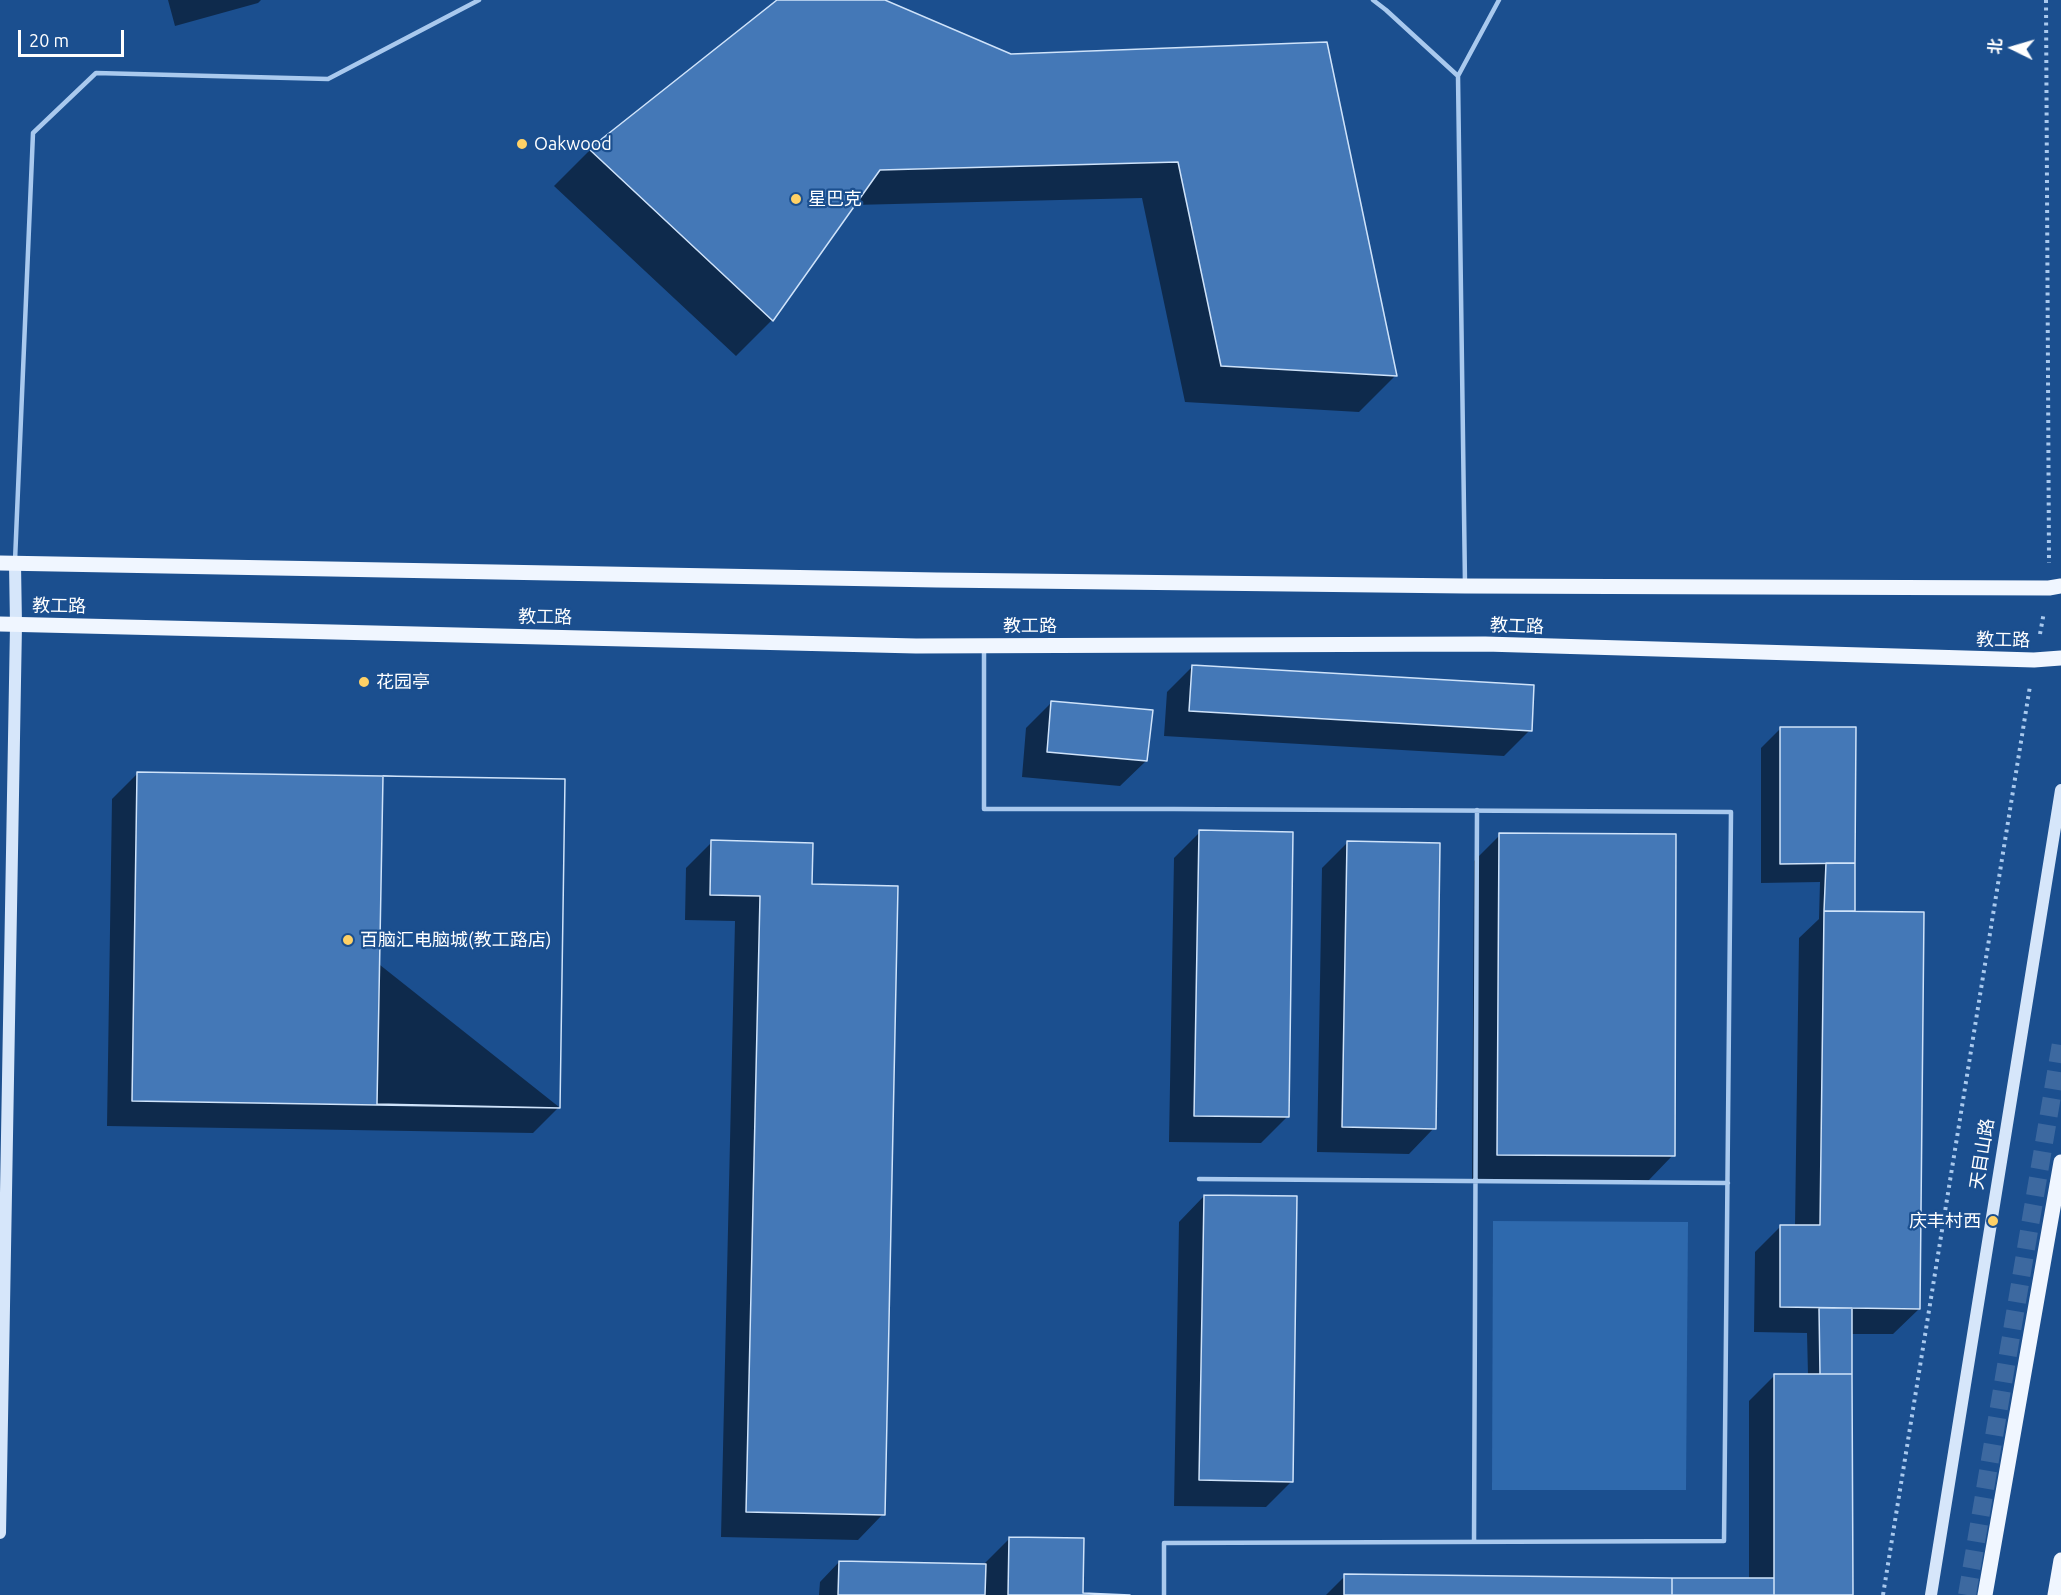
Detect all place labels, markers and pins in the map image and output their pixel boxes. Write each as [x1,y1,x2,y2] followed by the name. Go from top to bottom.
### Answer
[534,133,612,155] place label: Oakwood
[515,137,529,151] marker: Oakwood
[808,188,862,210] place label: 星巴克
[789,192,803,206] marker: 星巴克
[376,671,430,693] place label: 花园亭
[357,675,371,689] marker: 花园亭
[360,929,551,951] place label: 百脑汇电脑城(教工路店)
[341,933,355,947] marker: 百脑汇电脑城(教工路店)
[1909,1210,1981,1232] place label: 庆丰村西
[1986,1214,2000,1228] marker: 庆丰村西

